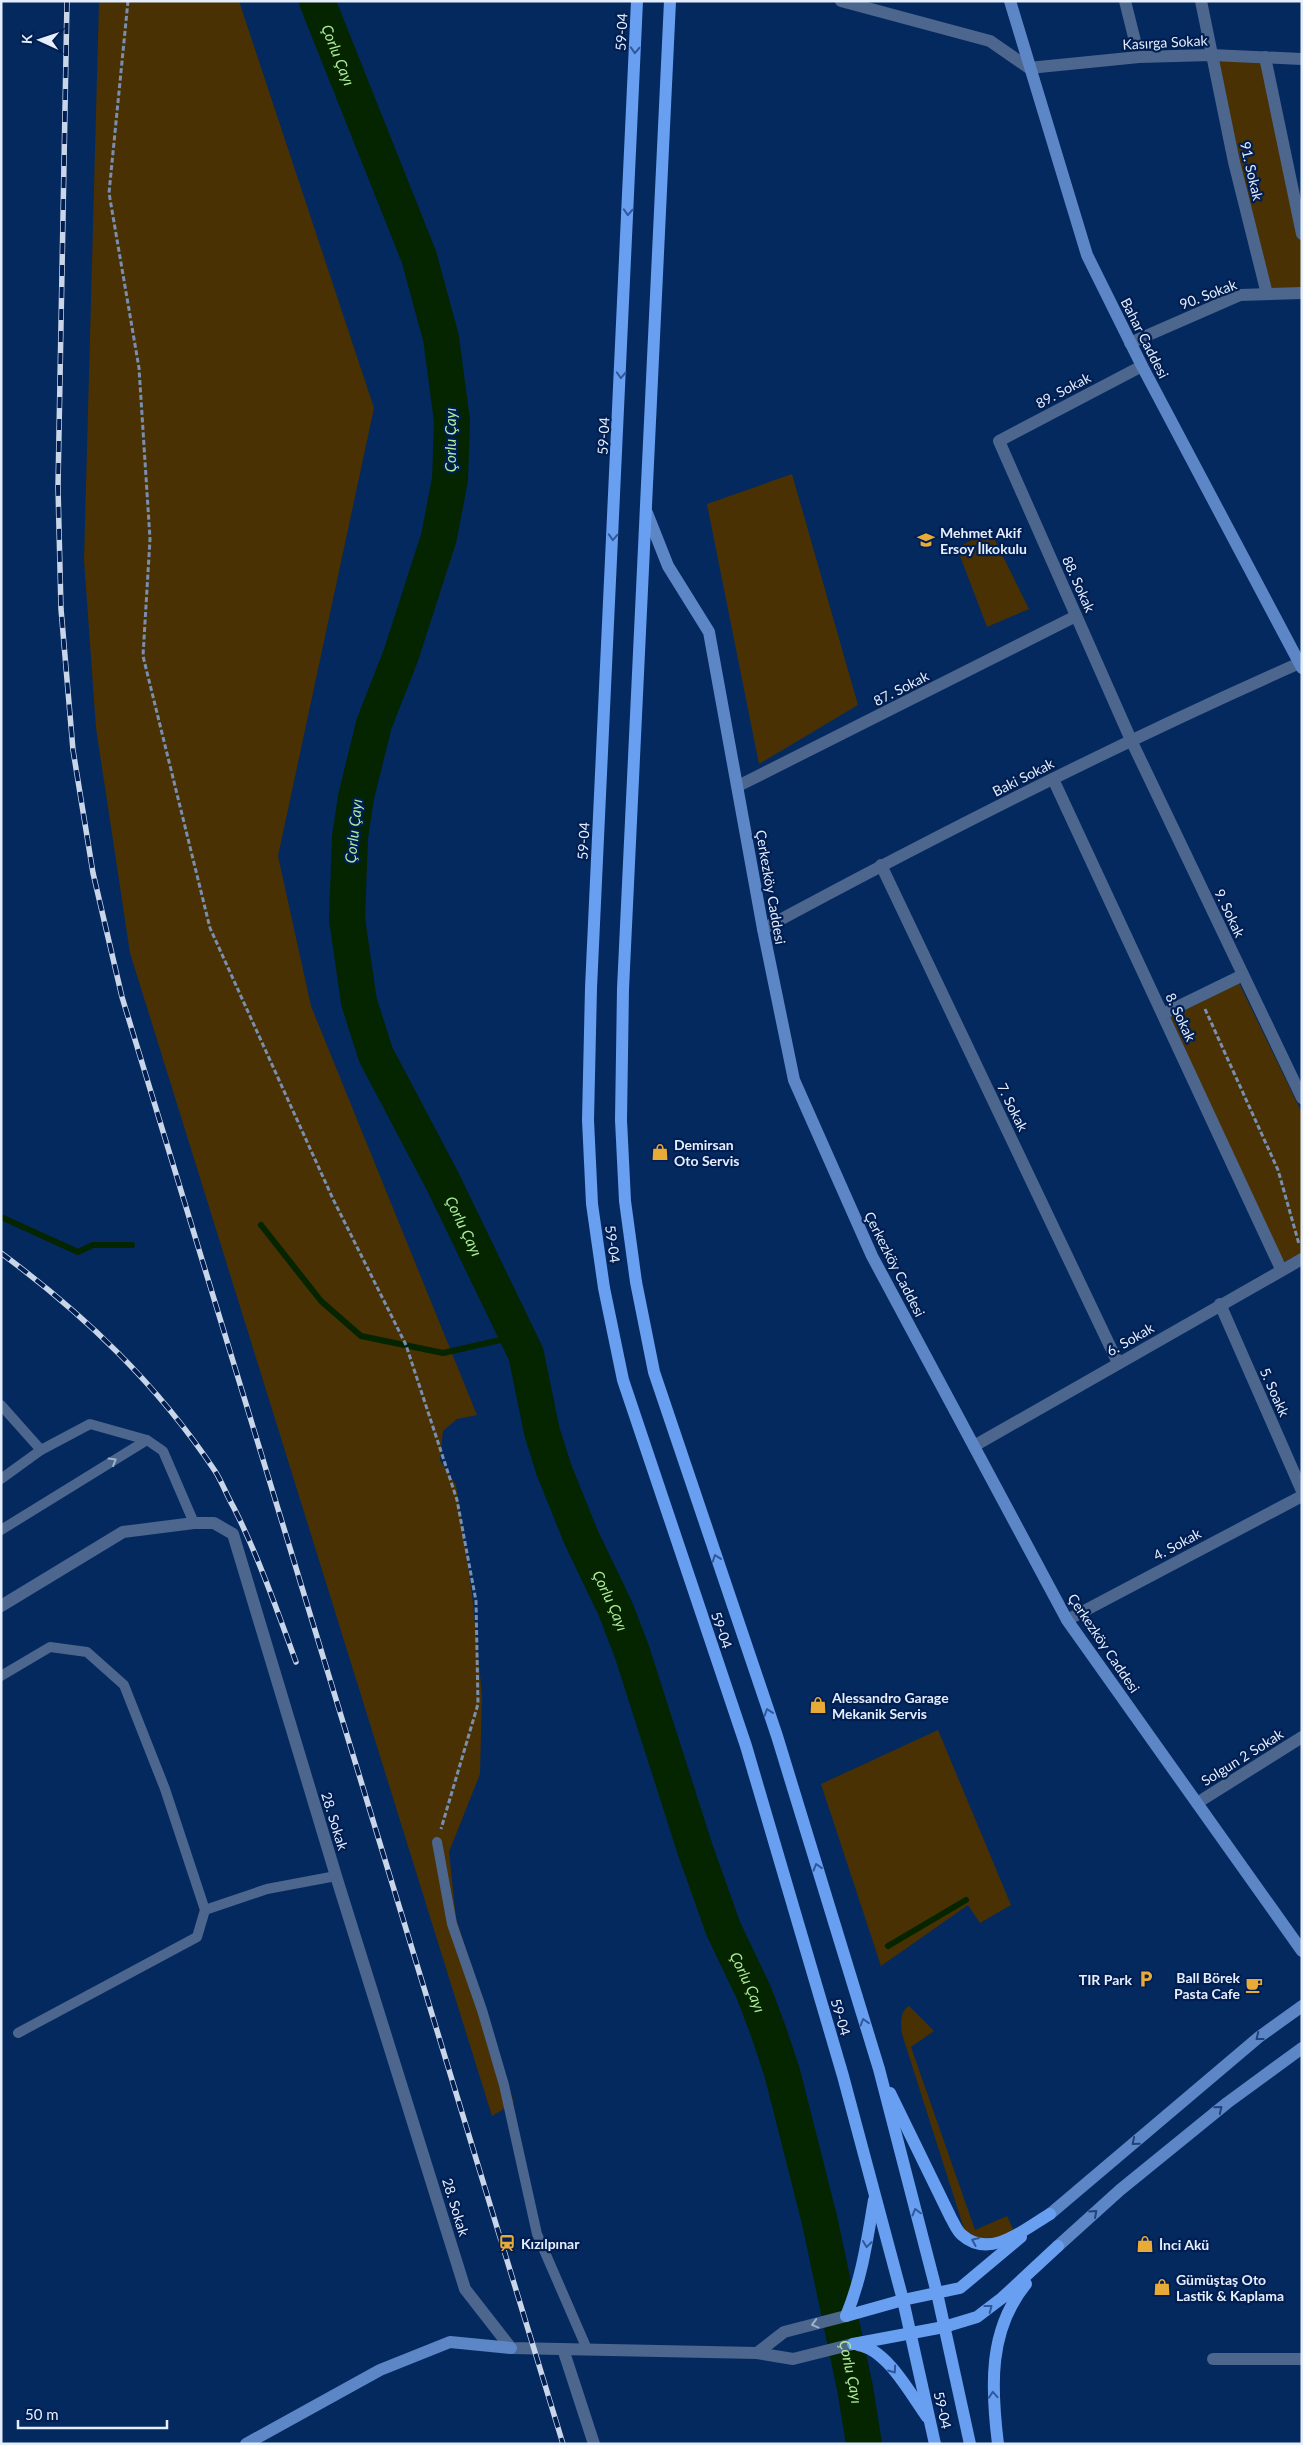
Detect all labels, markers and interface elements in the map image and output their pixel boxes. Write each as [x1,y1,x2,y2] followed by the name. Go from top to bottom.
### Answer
[612,13,630,51] street label: 59-04
[15,15,65,65] north arrow
[318,22,359,88] water label: Çorlu Çayı
[1122,31,1209,53] street label: Kasırga Sokak
[18,34,35,45] text: K
[630,46,640,54] one-way arrow
[1237,140,1267,203] street label: 91. Sokak
[622,209,633,217] one-way arrow
[1177,275,1240,313] street label: 90. Sokak
[1117,295,1173,381] street label: Bahar Caddesi
[1033,368,1094,412] street label: 89. Sokak
[615,371,626,379] one-way arrow
[441,408,459,472] water label: Çorlu Çayı
[594,417,612,455] street label: 59-04
[940,524,1027,557] place label: Mehmet Akif Ersoy İlkokulu
[916,530,936,550] school or university icon: Mehmet Akif Ersoy İlkokulu
[608,533,619,541] one-way arrow
[1059,553,1099,616] street label: 88. Sokak
[870,666,932,709] street label: 87. Sokak
[989,754,1057,800] street label: Baki Sokak
[341,798,365,864] water label: Çorlu Çayı
[574,822,592,860] street label: 59-04
[753,828,789,946] street label: Çerkezköy Caddesi
[1211,886,1249,941] street label: 9. Sokak
[1162,990,1200,1045] street label: 8. Sokak
[994,1080,1032,1135] street label: 7. Sokak
[674,1136,739,1169] place label: Demirsan Oto Servis
[650,1142,670,1162] shop icon: Demirsan Oto Servis
[442,1193,486,1259] water label: Çorlu Çayı
[861,1209,929,1319] street label: Çerkezköy Caddesi
[602,1224,624,1264] street label: 59-04
[1103,1318,1157,1359] street label: 6. Sokak
[1257,1365,1294,1420] street label: 5. Soakk
[107,1457,116,1467] one-way arrow
[1150,1524,1205,1564] street label: 4. Sokak
[712,1554,722,1563] one-way arrow
[589,1567,632,1633] water label: Çorlu Çayı
[1065,1590,1143,1696] street label: Çerkezköy Caddesi
[708,1609,736,1651] street label: 59-04
[831,1689,949,1722] place label: Alessandro Garage Mekanik Servis
[808,1695,828,1715] shop icon: Alessandro Garage Mekanik Servis
[764,1708,774,1716] one-way arrow
[1198,1725,1287,1789] street label: Solgun 2 Sokak
[318,1790,352,1853] street label: 28. Sokak
[812,1863,822,1871] one-way arrow
[727,1949,769,2015] water label: Çorlu Çayı
[1136,1969,1156,1989] parking icon: TIR Park
[1174,1969,1241,2002] place label: Ball Börek Pasta Cafe
[1079,1971,1133,1988] place label: TIR Park
[1244,1975,1264,1995] cafe icon: Ball Börek Pasta Cafe
[828,1997,854,2037] street label: 59-04
[860,2019,870,2027] one-way arrow
[1255,2031,1265,2040] one-way arrow
[1213,2107,1222,2115] one-way arrow
[1132,2136,1141,2144] one-way arrow
[439,2176,473,2239] street label: 28. Sokak
[911,2207,922,2216] one-way arrow
[1089,2210,1098,2219] one-way arrow
[497,2233,517,2253] station icon: Kızılpınar
[1135,2234,1155,2254] shop icon: İnci Akü
[521,2235,580,2252] place label: Kızılpınar
[1159,2236,1209,2253] place label: İnci Akü
[971,2237,980,2247] one-way arrow
[862,2240,873,2248] one-way arrow
[1176,2271,1284,2304] place label: Gümüştaş Oto Lastik & Kaplama
[1152,2277,1172,2297] shop icon: Gümüştaş Oto Lastik & Kaplama
[983,2305,993,2314] one-way arrow
[811,2318,820,2329] one-way arrow
[836,2338,866,2405] water label: Çorlu Çayı
[887,2364,895,2373] one-way arrow
[930,2390,956,2430] street label: 59-04
[988,2391,999,2399] one-way arrow
[18,2398,166,2430] scale bar
[25,2405,59,2423] text: 50 m

